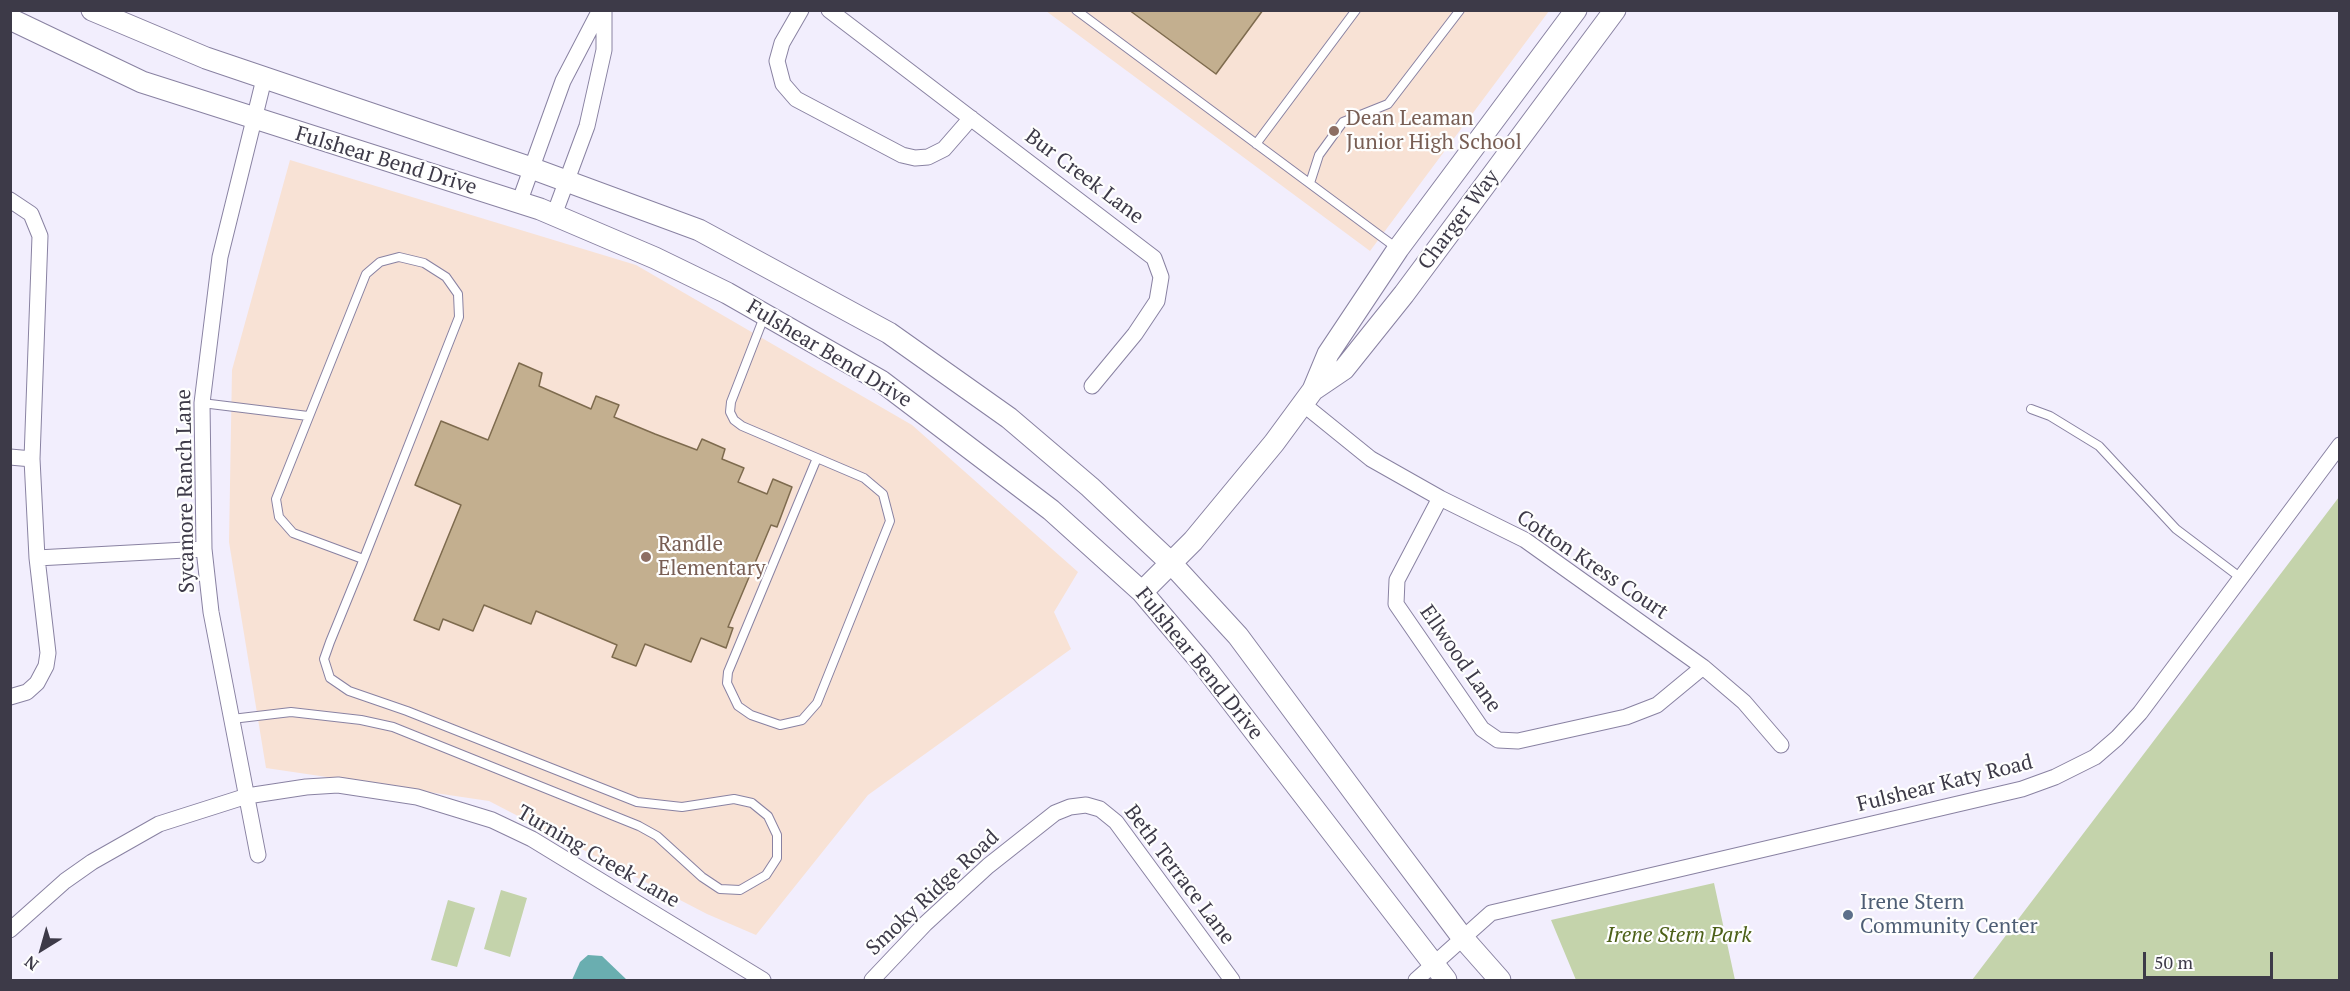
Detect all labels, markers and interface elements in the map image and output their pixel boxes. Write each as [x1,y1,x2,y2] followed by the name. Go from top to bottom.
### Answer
[1346,106,1522,156] place label: Dean Leaman Junior High School
[292,121,480,201] street label: Fulshear Bend Drive
[1020,124,1148,230] street label: Bur Creek Lane
[1327,124,1341,138] marker: Dean Leaman Junior High School
[1413,165,1505,275] street label: Charger Way
[742,295,916,413] street label: Fulshear Bend Drive
[172,389,200,593] street label: Sycamore Ranch Lane
[1512,505,1672,625] street label: Cotton Kress Court
[658,532,766,582] place label: Randle Elementary
[639,550,653,564] marker: Randle Elementary
[1130,583,1268,745] street label: Fulshear Bend Drive
[1414,601,1506,717] street label: Ellwood Lane
[1855,750,2035,818] street label: Fulshear Katy Road
[512,800,684,914] street label: Turning Creek Lane
[1118,800,1240,950] street label: Beth Terrace Lane
[861,825,1005,961] street label: Smoky Ridge Road
[1860,890,2038,940] place label: Irene Stern Community Center
[1841,908,1855,922] marker: Irene Stern Community Center
[12,919,72,979] north arrow
[1607,923,1751,949] park label: Irene Stern Park
[2146,940,2276,978] scale bar
[2154,950,2193,974] text: 50 m
[20,951,43,976] text: N

